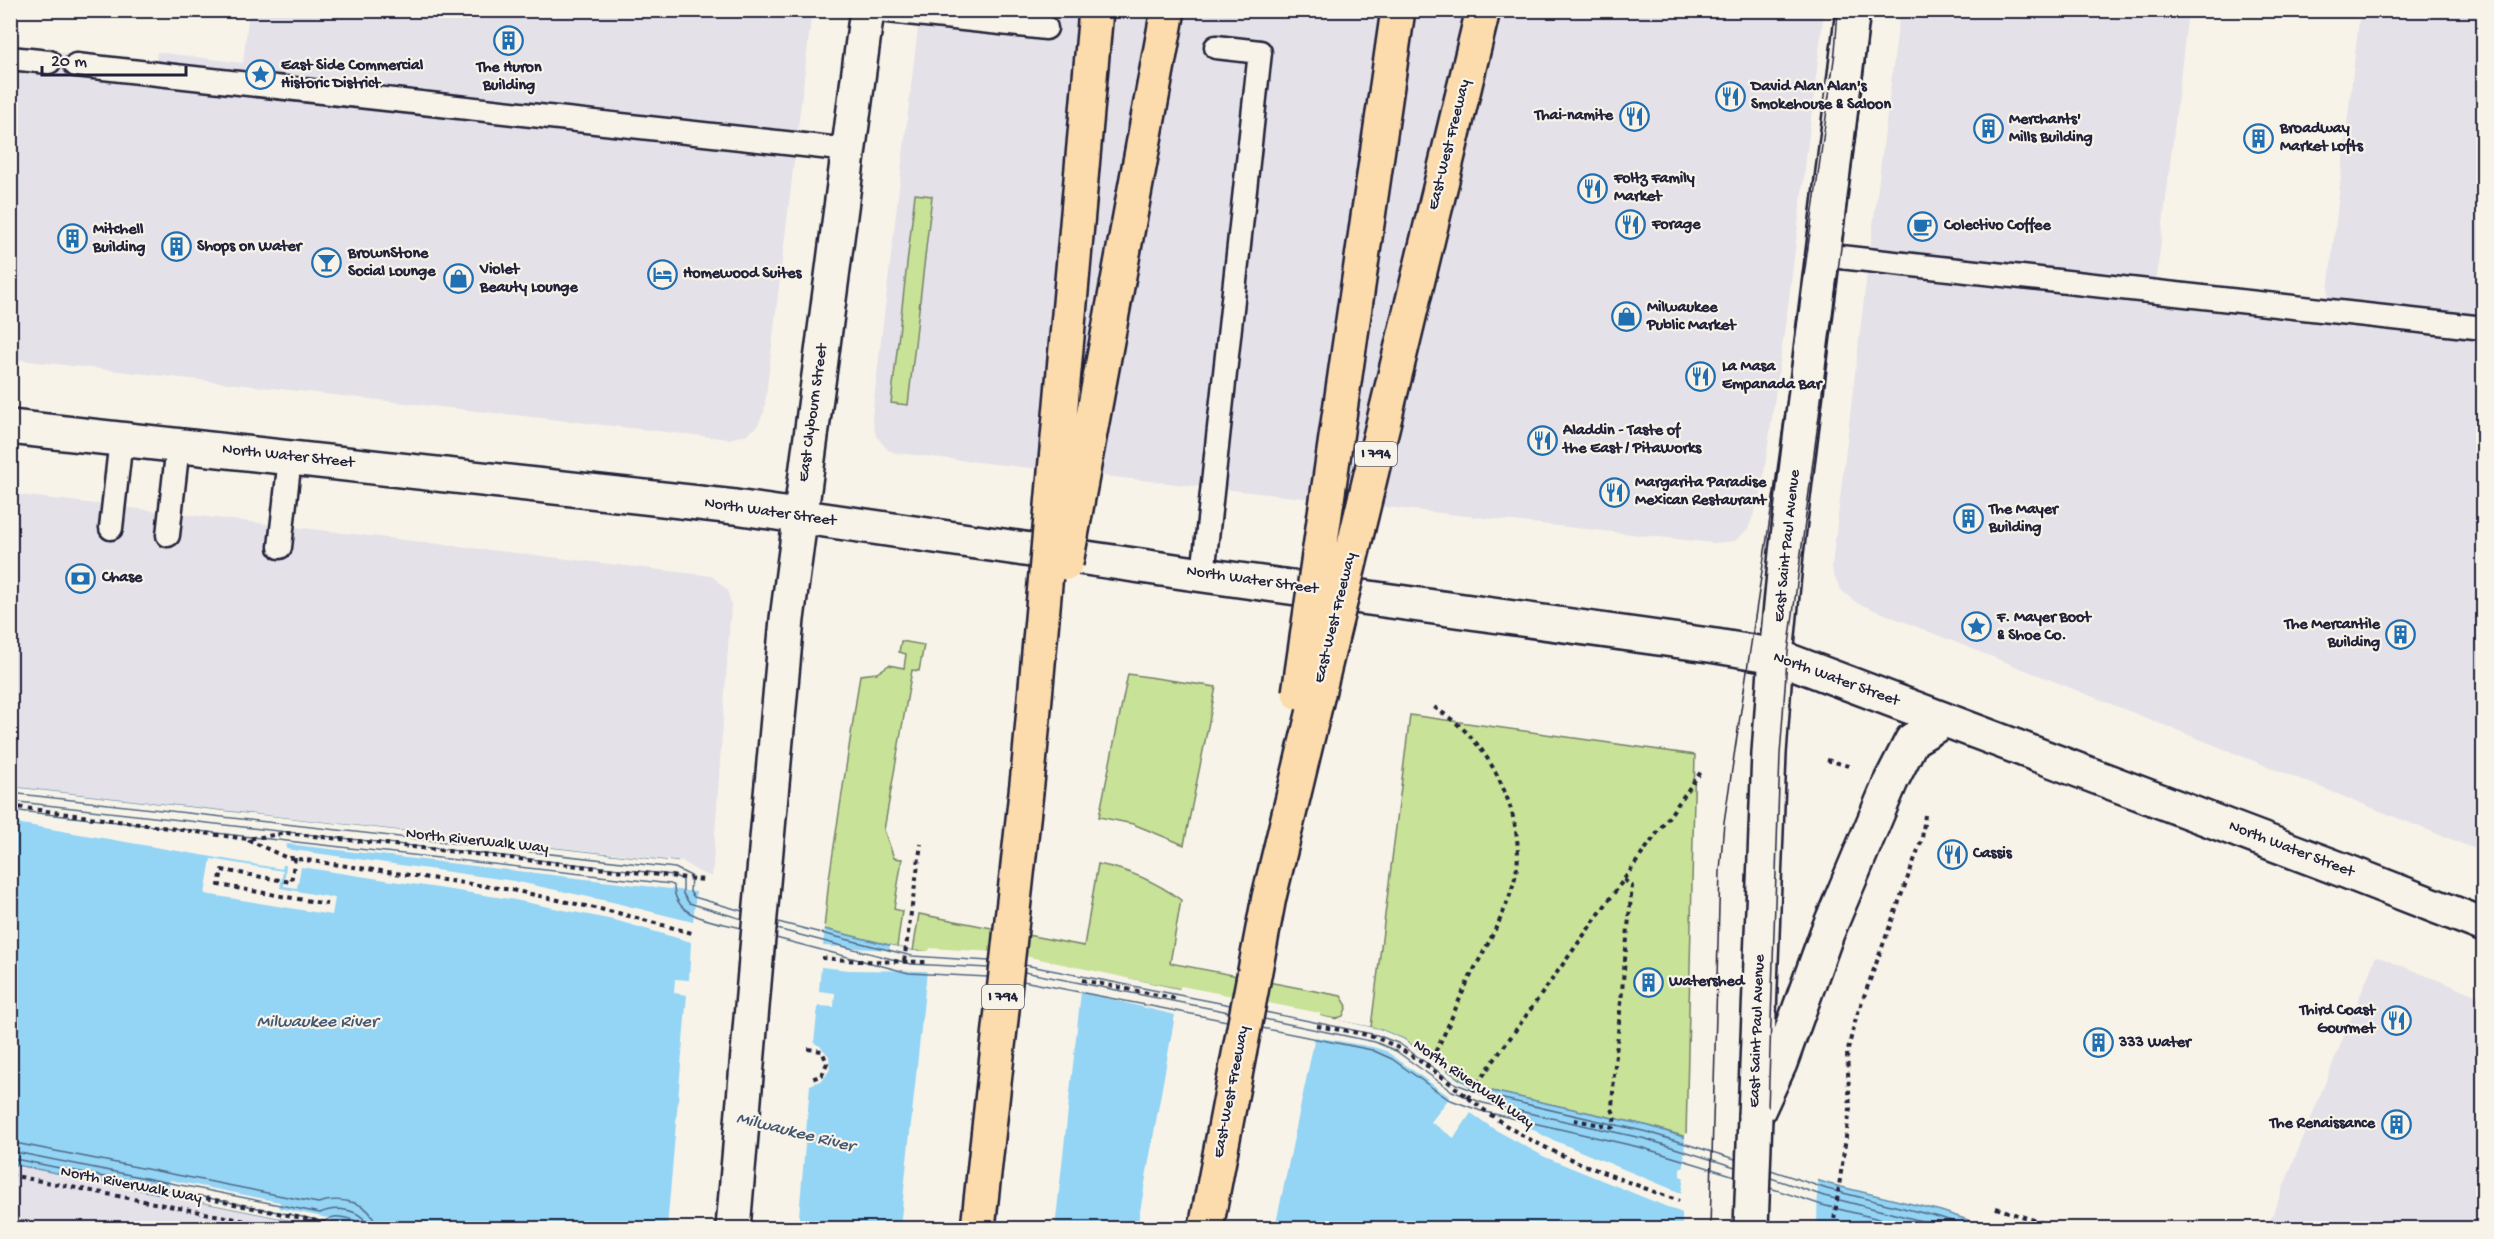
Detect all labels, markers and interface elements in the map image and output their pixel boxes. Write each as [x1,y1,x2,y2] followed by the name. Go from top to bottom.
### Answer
[493,24,525,56] building icon: The Huron Building
[42,39,186,77] scale bar
[51,52,87,73] text: 20 m
[281,57,424,94] place label: East Side Commercial Historic District
[244,59,276,91] place icon: East Side Commercial Historic District
[474,59,542,96] place label: The Huron Building
[1425,78,1475,212] street label: East-West Freeway
[1749,78,1891,115] place label: David Alan Alan's Smokehouse & Saloon
[1714,80,1746,112] restaurant icon: David Alan Alan's Smokehouse & Saloon
[1618,100,1650,132] restaurant icon: Thai-namite
[1533,107,1614,126] place label: Thai-namite
[2009,111,2093,148] place label: Merchants' Mills Building
[1972,113,2004,145] building icon: Merchants' Mills Building
[2279,120,2364,157] place label: Broadway Market Lofts
[2243,122,2275,154] building icon: Broadway Market Lofts
[1613,170,1695,207] place label: Foltz Family Market
[1577,172,1609,204] restaurant icon: Foltz Family Market
[1615,209,1647,241] restaurant icon: Forage
[1907,210,1939,242] cafe icon: Colectivo Coffee
[1651,216,1701,235] place label: Forage
[1943,216,2051,236] place label: Colectivo Coffee
[92,221,145,258] place label: Mitchell Building
[56,223,88,255] building icon: Mitchell Building
[160,231,192,263] building icon: Shops on Water
[197,238,304,257] place label: Shops on Water
[347,245,436,282] place label: BrownStone Social Lounge
[311,247,343,279] bar icon: BrownStone Social Lounge
[646,258,678,290] hotel icon: Homewood Suites
[479,261,578,298] place label: Violet Beauty Lounge
[443,263,475,295] shop icon: Violet Beauty Lounge
[683,265,802,284] place label: Homewood Suites
[1646,299,1737,336] place label: Milwaukee Public Market
[1610,301,1642,333] shop icon: Milwaukee Public Market
[795,341,833,483] street label: East Clybourn Street
[1722,358,1824,395] place label: La Masa Empanada Bar
[1685,360,1717,392] restaurant icon: La Masa Empanada Bar
[1561,421,1702,459] place label: Aladdin - Taste of the East / PitaWorks
[1526,424,1558,456] restaurant icon: Aladdin - Taste of the East / PitaWorks
[221,441,356,474] street label: North Water Street
[1355,442,1397,466] road number: I 794
[1771,468,1806,623] street label: East Saint Paul Avenue
[1635,474,1768,511] place label: Margarita Paradise Mexican Restaurant
[1598,476,1630,508] restaurant icon: Margarita Paradise Mexican Restaurant
[703,494,838,532] street label: North Water Street
[1987,501,2060,538] place label: The Mayer Building
[1952,503,1984,535] building icon: The Mayer Building
[1311,551,1361,685] street label: East-West Freeway
[65,562,97,594] bank icon: Chase
[1185,562,1320,600] street label: North Water Street
[101,569,143,588] place label: Chase
[1996,609,2092,646] place label: F. Mayer Boot & Shoe Co.
[1960,611,1992,643] place icon: F. Mayer Boot & Shoe Co.
[2282,616,2381,653] place label: The Mercantile Building
[2385,618,2417,650] building icon: The Mercantile Building
[1770,648,1903,712] street label: North Water Street
[2226,817,2358,883] street label: North Water Street
[405,825,549,859] street label: North RiverWalk Way
[1936,838,1968,870] restaurant icon: Cassis
[1972,845,2013,864] place label: Cassis
[1746,953,1770,1108] street label: East Saint Paul Avenue
[1632,966,1664,998] building icon: Watershed
[1668,973,1746,992] place label: Watershed
[982,985,1024,1009] road number: I 794
[2298,1002,2376,1039] place label: Third Coast Gourmet
[2380,1004,2412,1036] restaurant icon: Third Coast Gourmet
[257,1012,381,1033] water label: Milwaukee River
[1210,1024,1254,1160] street label: East-West Freeway
[2082,1027,2114,1059] building icon: 333 Water
[2118,1034,2193,1053] place label: 333 Water
[1409,1036,1537,1134] street label: North RiverWalk Way
[734,1108,860,1159] water label: Milwaukee River
[2380,1108,2412,1140] building icon: The Renaissance
[2268,1115,2376,1134] place label: The Renaissance
[59,1163,203,1209] street label: North RiverWalk Way

